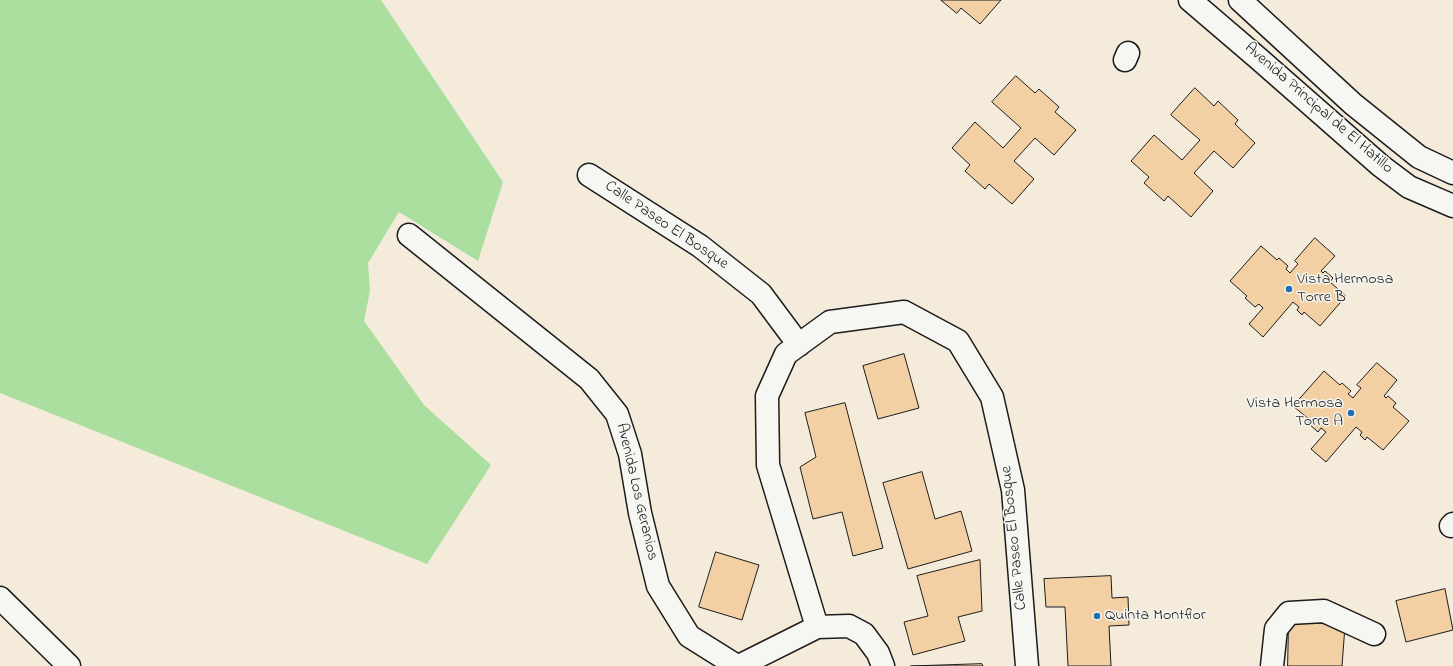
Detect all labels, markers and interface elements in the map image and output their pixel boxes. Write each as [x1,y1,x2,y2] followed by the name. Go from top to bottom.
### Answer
[1240,39,1396,179] street label: Avenida Principal de El Hatillo
[600,177,732,275] street label: Calle Paseo El Bosque
[1297,270,1393,308] place label: Vista Hermosa Torre B
[1284,284,1294,294] marker: Vista Hermosa Torre B
[1247,394,1343,432] place label: Vista Hermosa Torre A
[1346,408,1356,418] marker: Vista Hermosa Torre A
[611,421,661,563] street label: Avenida Los Geranios
[998,465,1032,611] street label: Calle Paseo El Bosque
[1105,606,1206,626] place label: Quinta Montflor
[1092,611,1102,621] marker: Quinta Montflor

